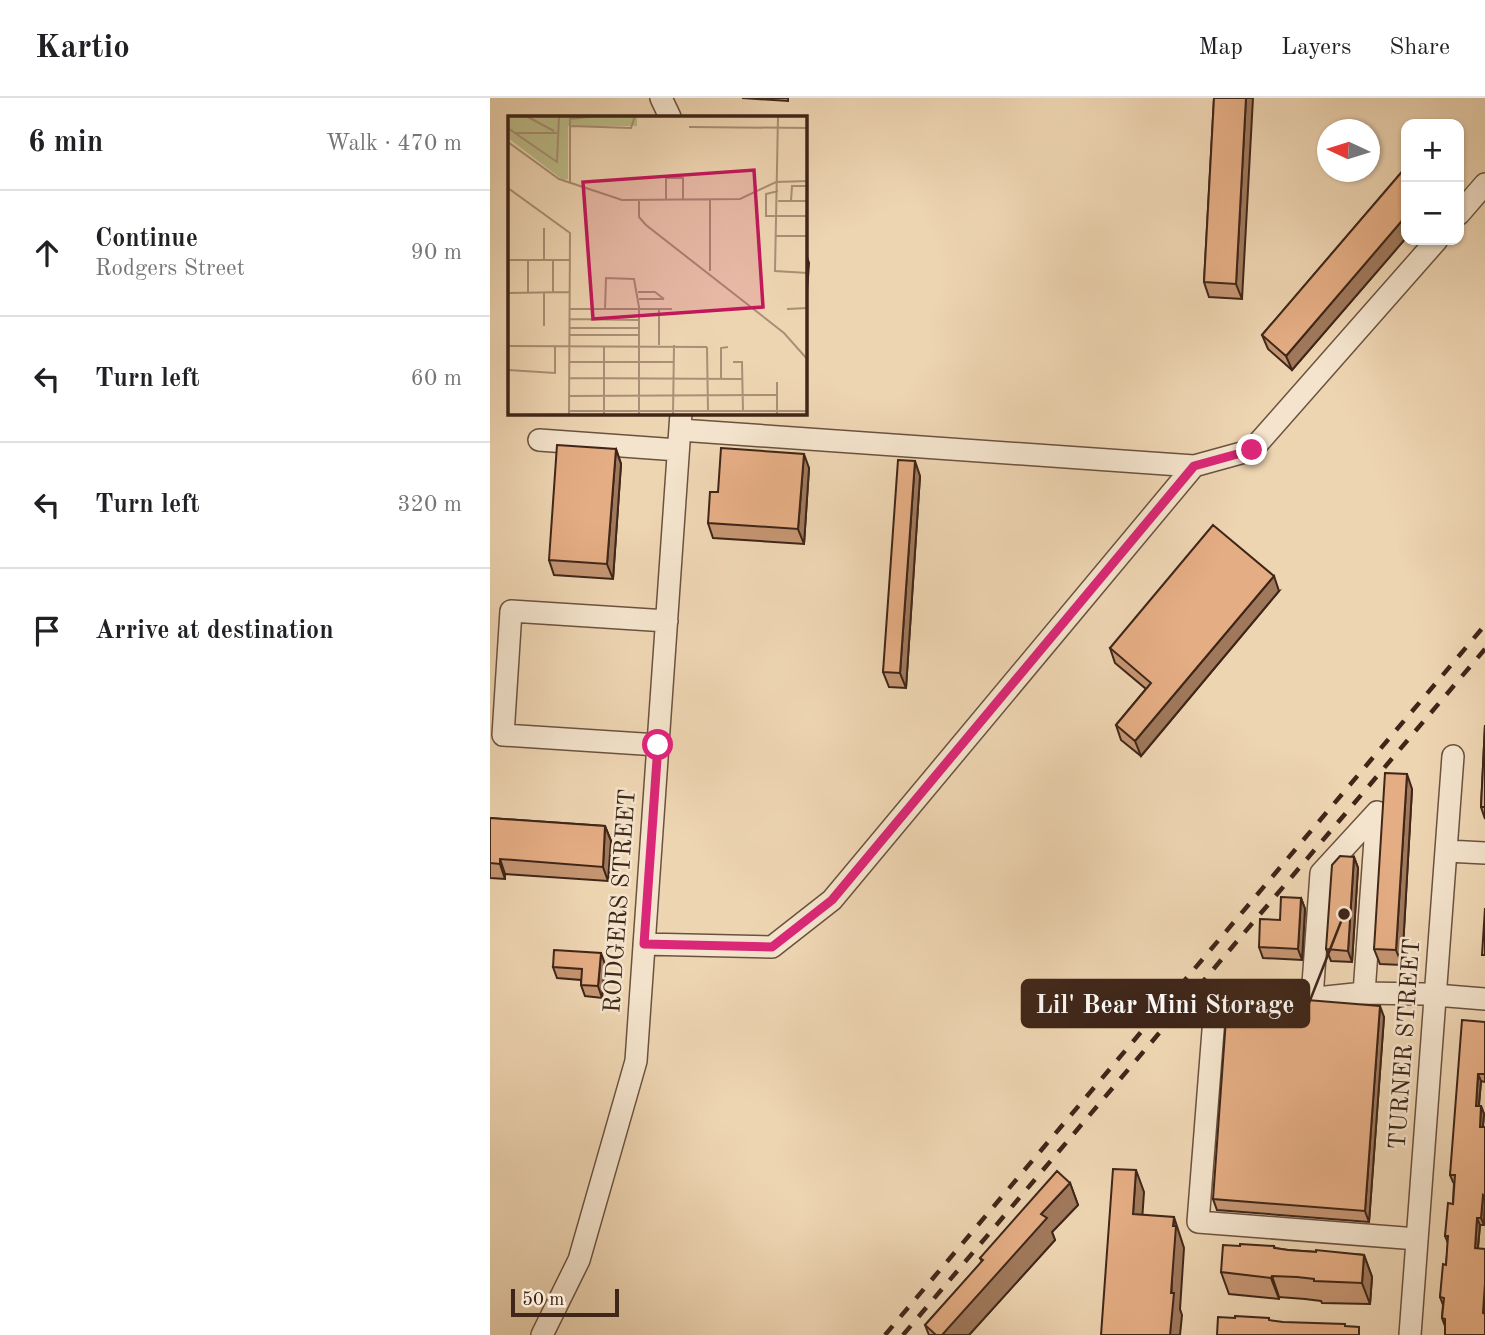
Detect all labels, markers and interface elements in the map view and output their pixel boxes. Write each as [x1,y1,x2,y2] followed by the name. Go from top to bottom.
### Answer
[35,32,130,65] text: Kartio
[1199,36,1243,60] text: Map
[1281,36,1351,60] text: Layers
[1389,36,1450,60] text: Share
[508,116,807,415] inset map
[1317,119,1380,182] north arrow
[1401,119,1464,245] map controls
[1401,119,1464,182] button: +
[28,128,103,158] text: 6 min
[326,132,462,155] text: Walk · 470 m
[1401,182,1464,245] button: −
[95,226,198,252] text: Continue
[28,234,66,272] icon: ahead
[411,241,462,264] text: 90 m
[95,257,245,280] text: Rodgers Street
[28,360,66,398] icon: left
[95,366,200,392] text: Turn left
[411,367,462,390] text: 60 m
[1236,434,1267,465] route end
[28,486,66,524] icon: left
[95,492,200,518] text: Turn left
[397,493,462,516] text: 320 m
[28,612,66,650] icon: arrive
[95,618,334,644] text: Arrive at destination
[642,729,673,760] route start
[601,788,641,1014] street label: RODGERS STREET
[1387,938,1425,1150] street label: TURNER STREET
[1022,980,1309,1027] callout: Lil' Bear Mini Storage
[1035,993,1295,1019] text: Lil' Bear Mini Storage
[511,1286,620,1318] scale bar
[522,1291,564,1310] text: 50 m

